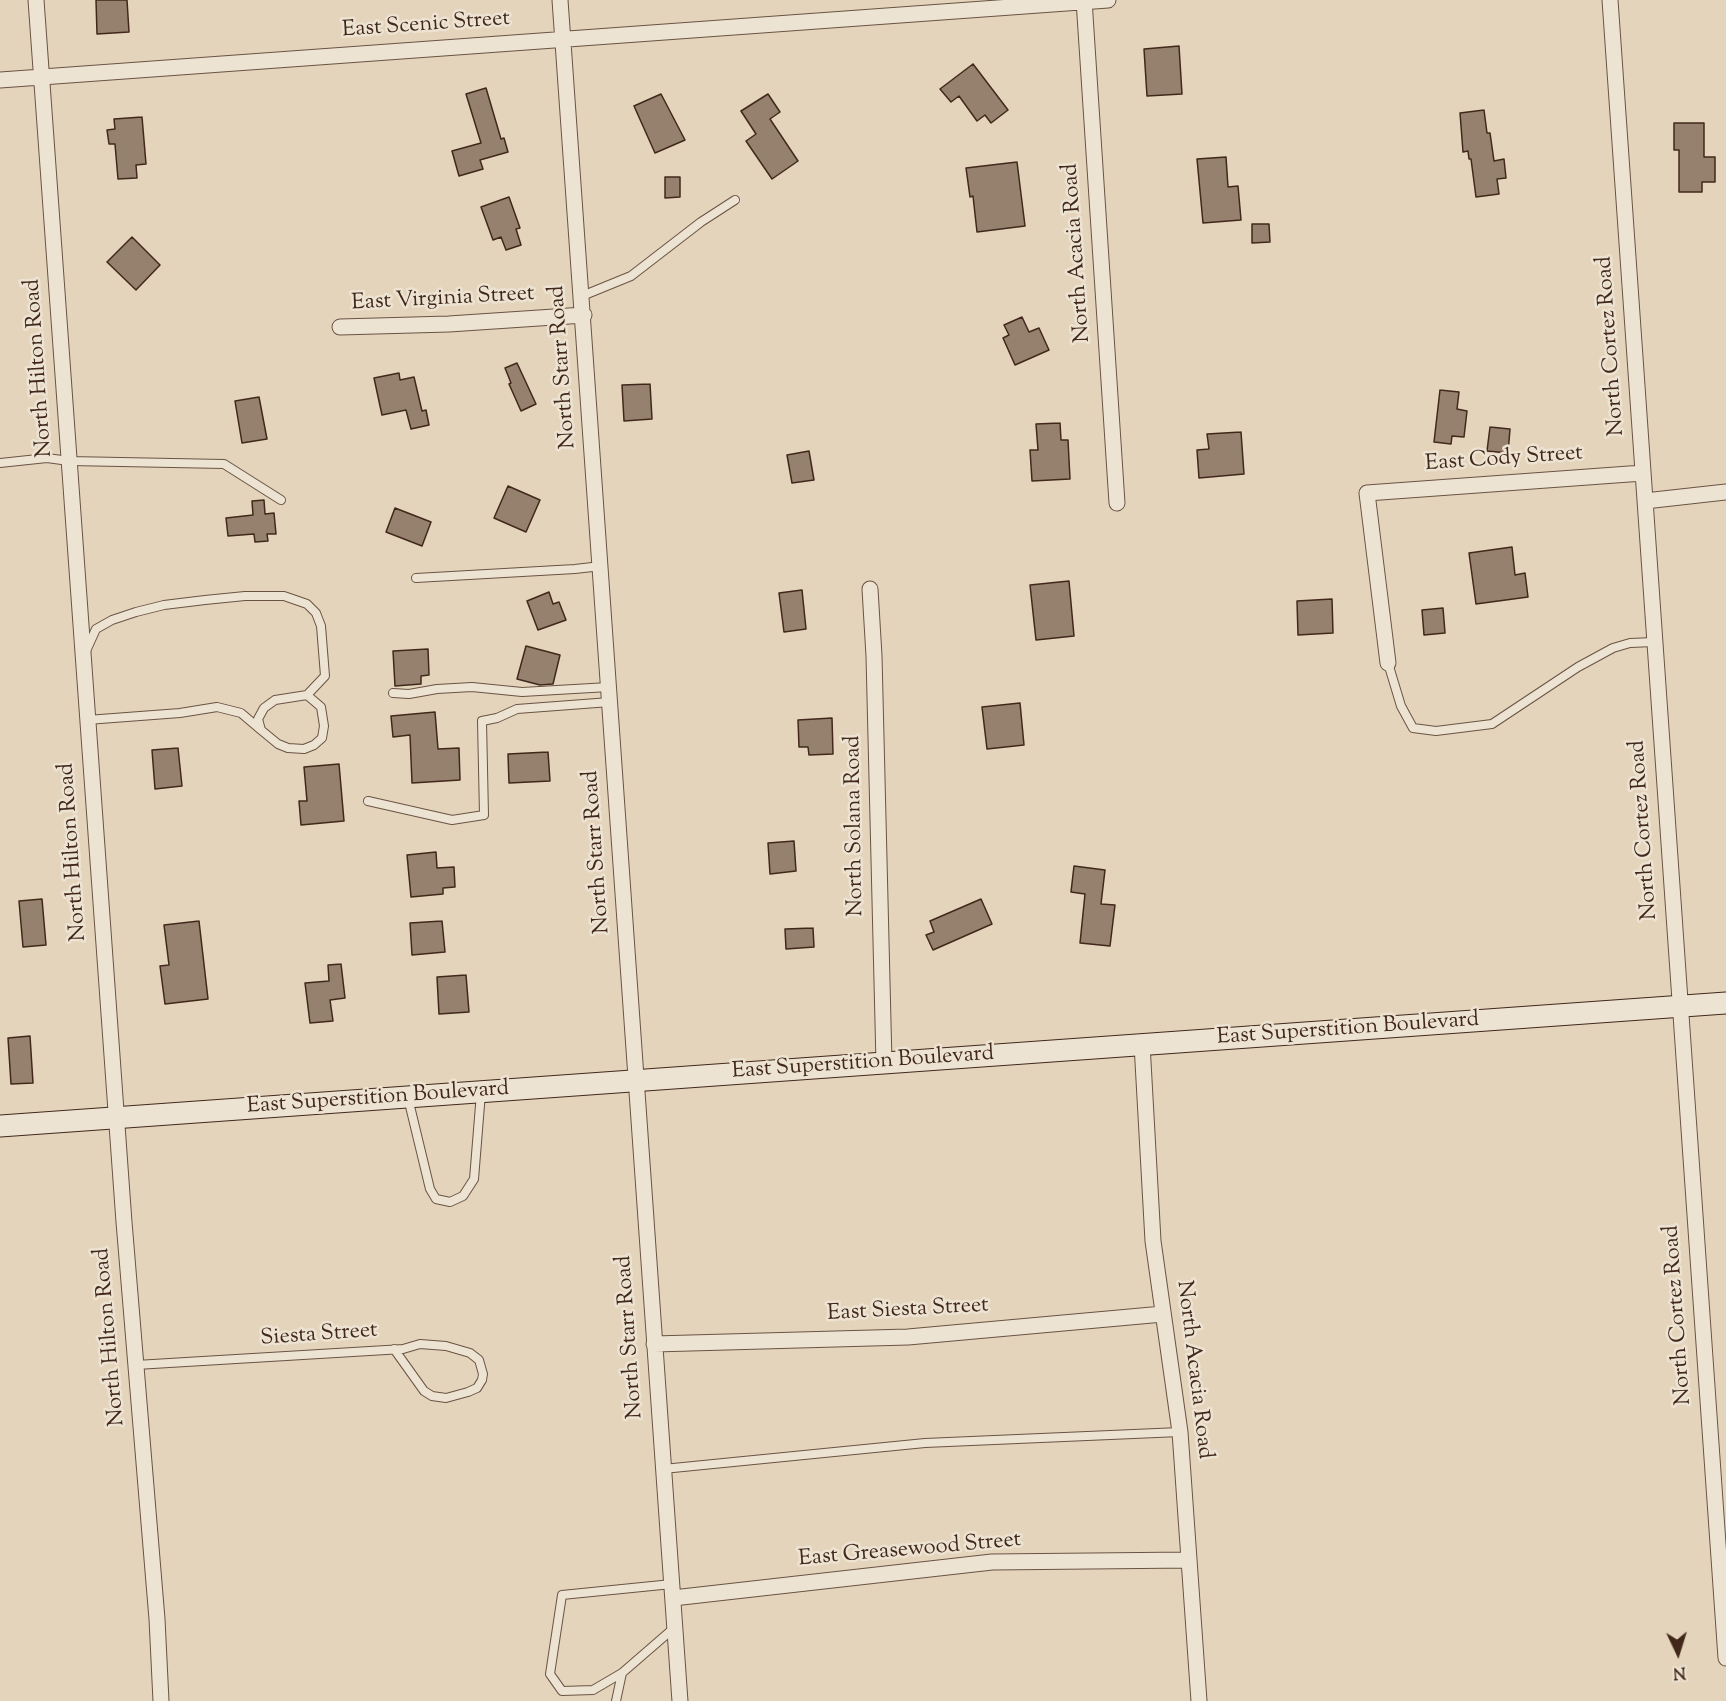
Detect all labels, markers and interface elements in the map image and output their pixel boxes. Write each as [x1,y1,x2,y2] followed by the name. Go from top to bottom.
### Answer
[341,7,511,45] street label: East Scenic Street
[1059,162,1097,344] street label: North Acacia Road
[1593,255,1631,437] street label: North Cortez Road
[21,278,59,458] street label: North Hilton Road
[351,282,535,318] street label: East Virginia Street
[545,284,583,450] street label: North Starr Road
[1424,441,1584,479] street label: East Cody Street
[841,735,871,917] street label: North Solana Road
[1626,739,1664,921] street label: North Cortez Road
[55,762,93,942] street label: North Hilton Road
[579,769,617,935] street label: North Starr Road
[1216,1008,1480,1052] street label: East Superstition Boulevard
[731,1042,995,1086] street label: East Superstition Boulevard
[246,1077,510,1121] street label: East Superstition Boulevard
[1660,1224,1698,1406] street label: North Cortez Road
[90,1247,132,1427] street label: North Hilton Road
[612,1254,650,1420] street label: North Starr Road
[1169,1279,1217,1461] street label: North Acacia Road
[827,1294,989,1328] street label: East Siesta Street
[260,1319,378,1353] street label: Siesta Street
[798,1528,1022,1574] street label: East Greasewood Street
[1648,1623,1708,1683] north arrow
[1672,1660,1686,1683] text: N

